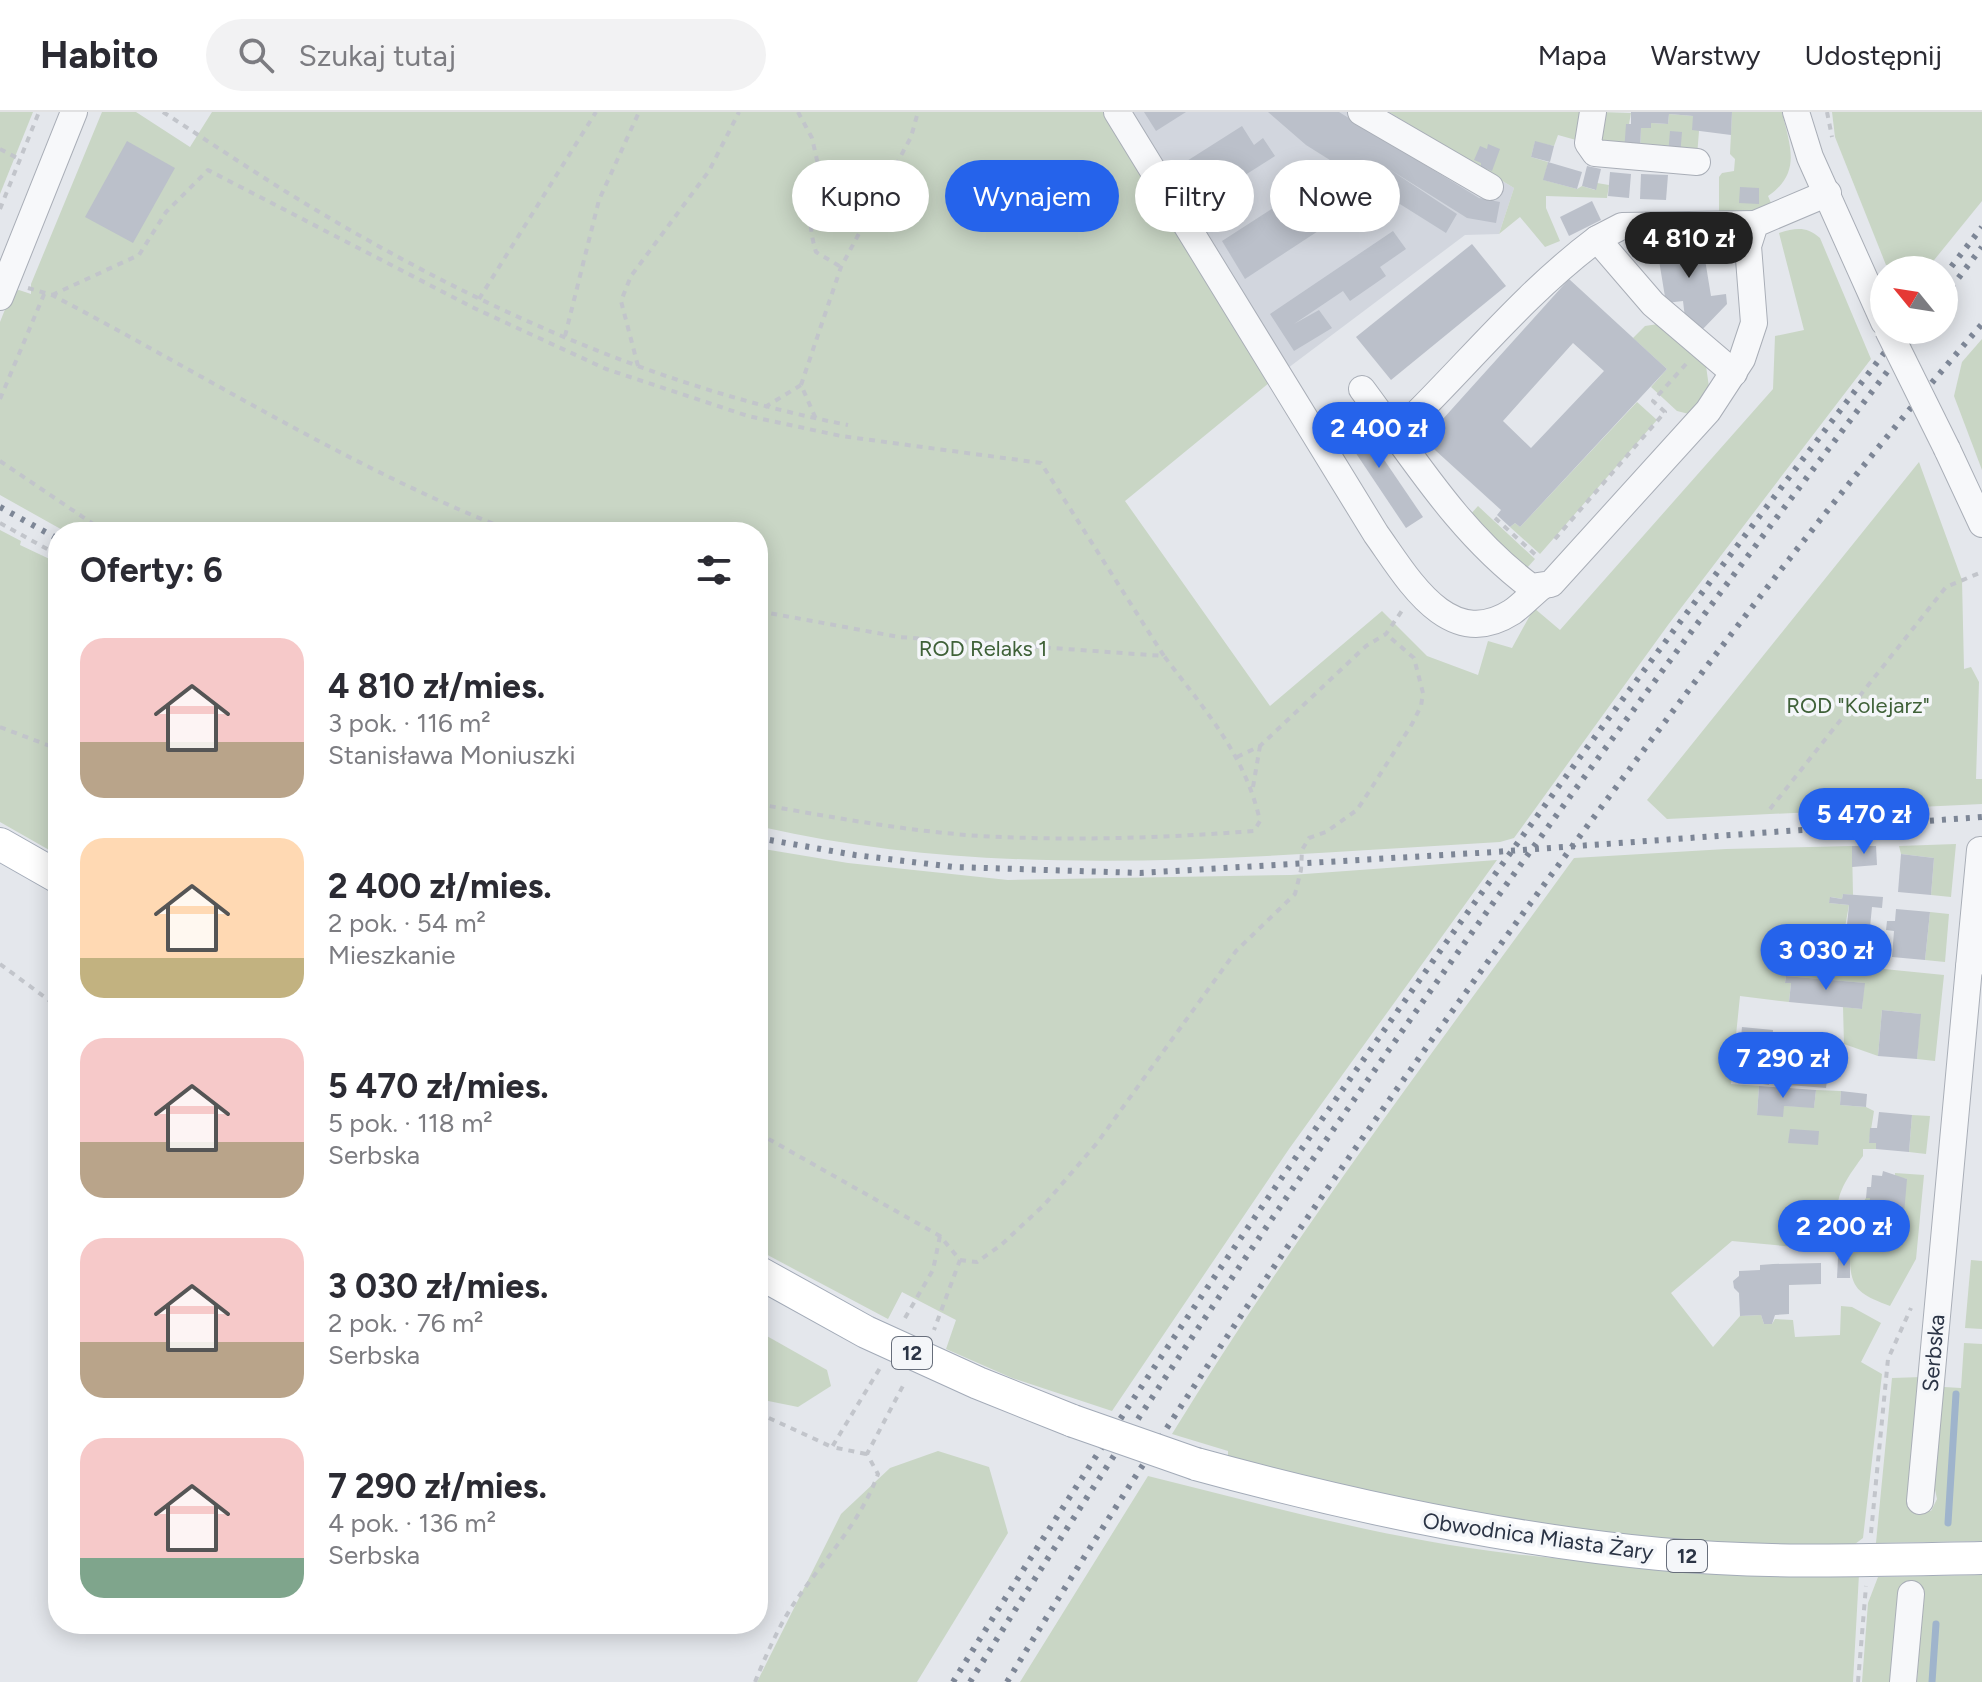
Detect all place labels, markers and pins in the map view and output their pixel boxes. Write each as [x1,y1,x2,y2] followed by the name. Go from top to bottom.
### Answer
[1606,212,1772,280] pin: 4 810 zł
[1296,402,1462,470] pin: 2 400 zł
[1781,788,1947,856] pin: 5 470 zł
[1743,924,1909,992] pin: 3 030 zł
[1700,1032,1866,1100] pin: 7 290 zł
[1761,1200,1927,1268] pin: 2 200 zł

